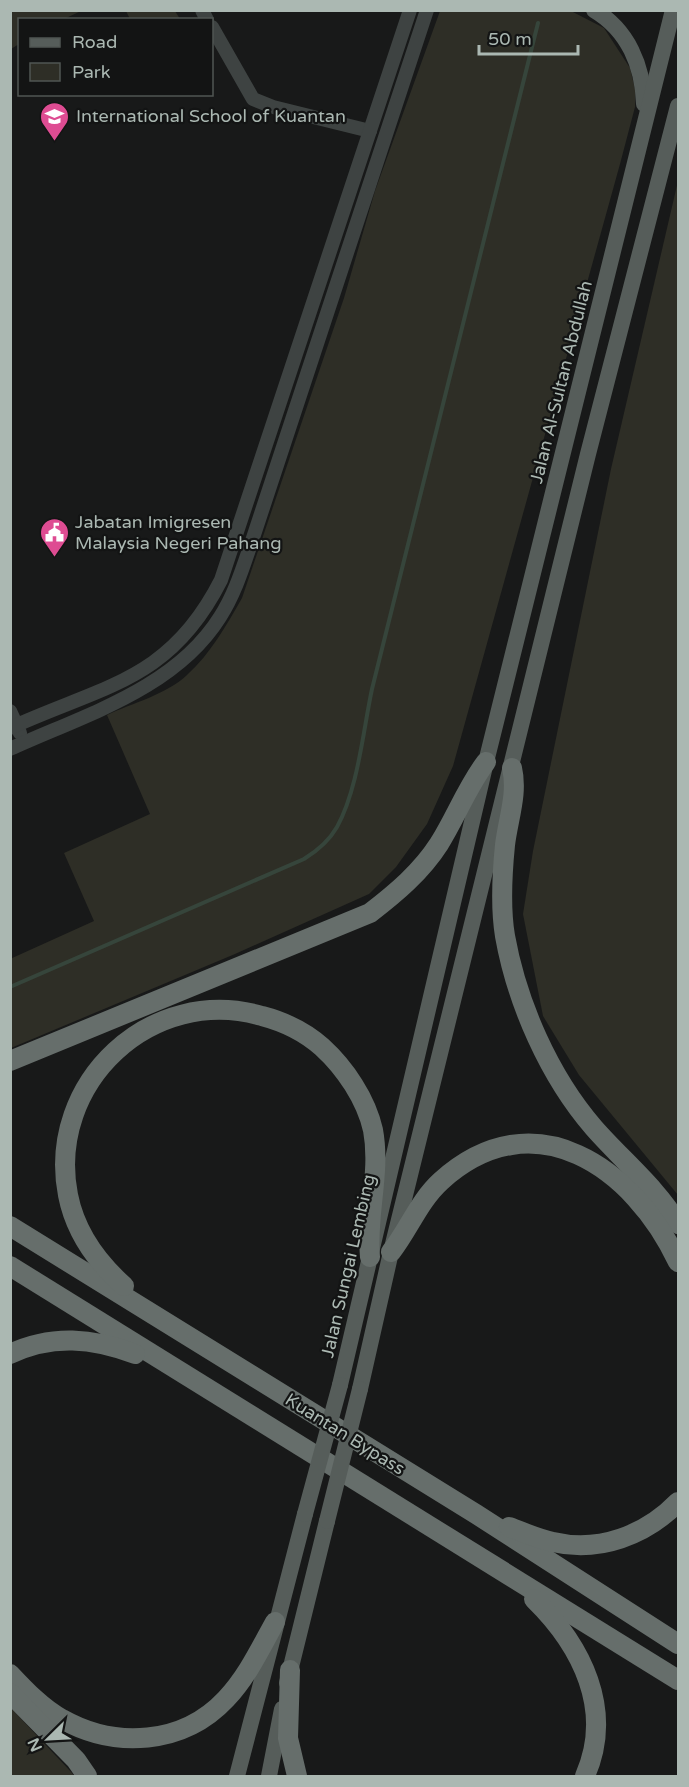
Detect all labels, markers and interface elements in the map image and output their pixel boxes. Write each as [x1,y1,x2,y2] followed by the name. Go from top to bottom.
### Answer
[18,18,213,96] legend
[479,18,578,56] scale bar
[488,28,532,50] text: 50 m
[72,31,117,53] text: Road
[72,61,111,83] text: Park
[39,100,71,142] school or university icon: International School of Kuantan
[76,105,346,127] place label: International School of Kuantan
[525,278,597,486] street label: Jalan Al-Sultan Abdullah
[75,511,282,554] place label: Jabatan Imigresen Malaysia Negeri Pahang
[38,516,70,558] public building icon: Jabatan Imigresen Malaysia Negeri Pahang
[316,1172,380,1360] street label: Jalan Sungai Lembing
[281,1388,409,1480] street label: Kuantan Bypass
[18,1709,78,1769] north arrow
[23,1735,47,1755] text: N

